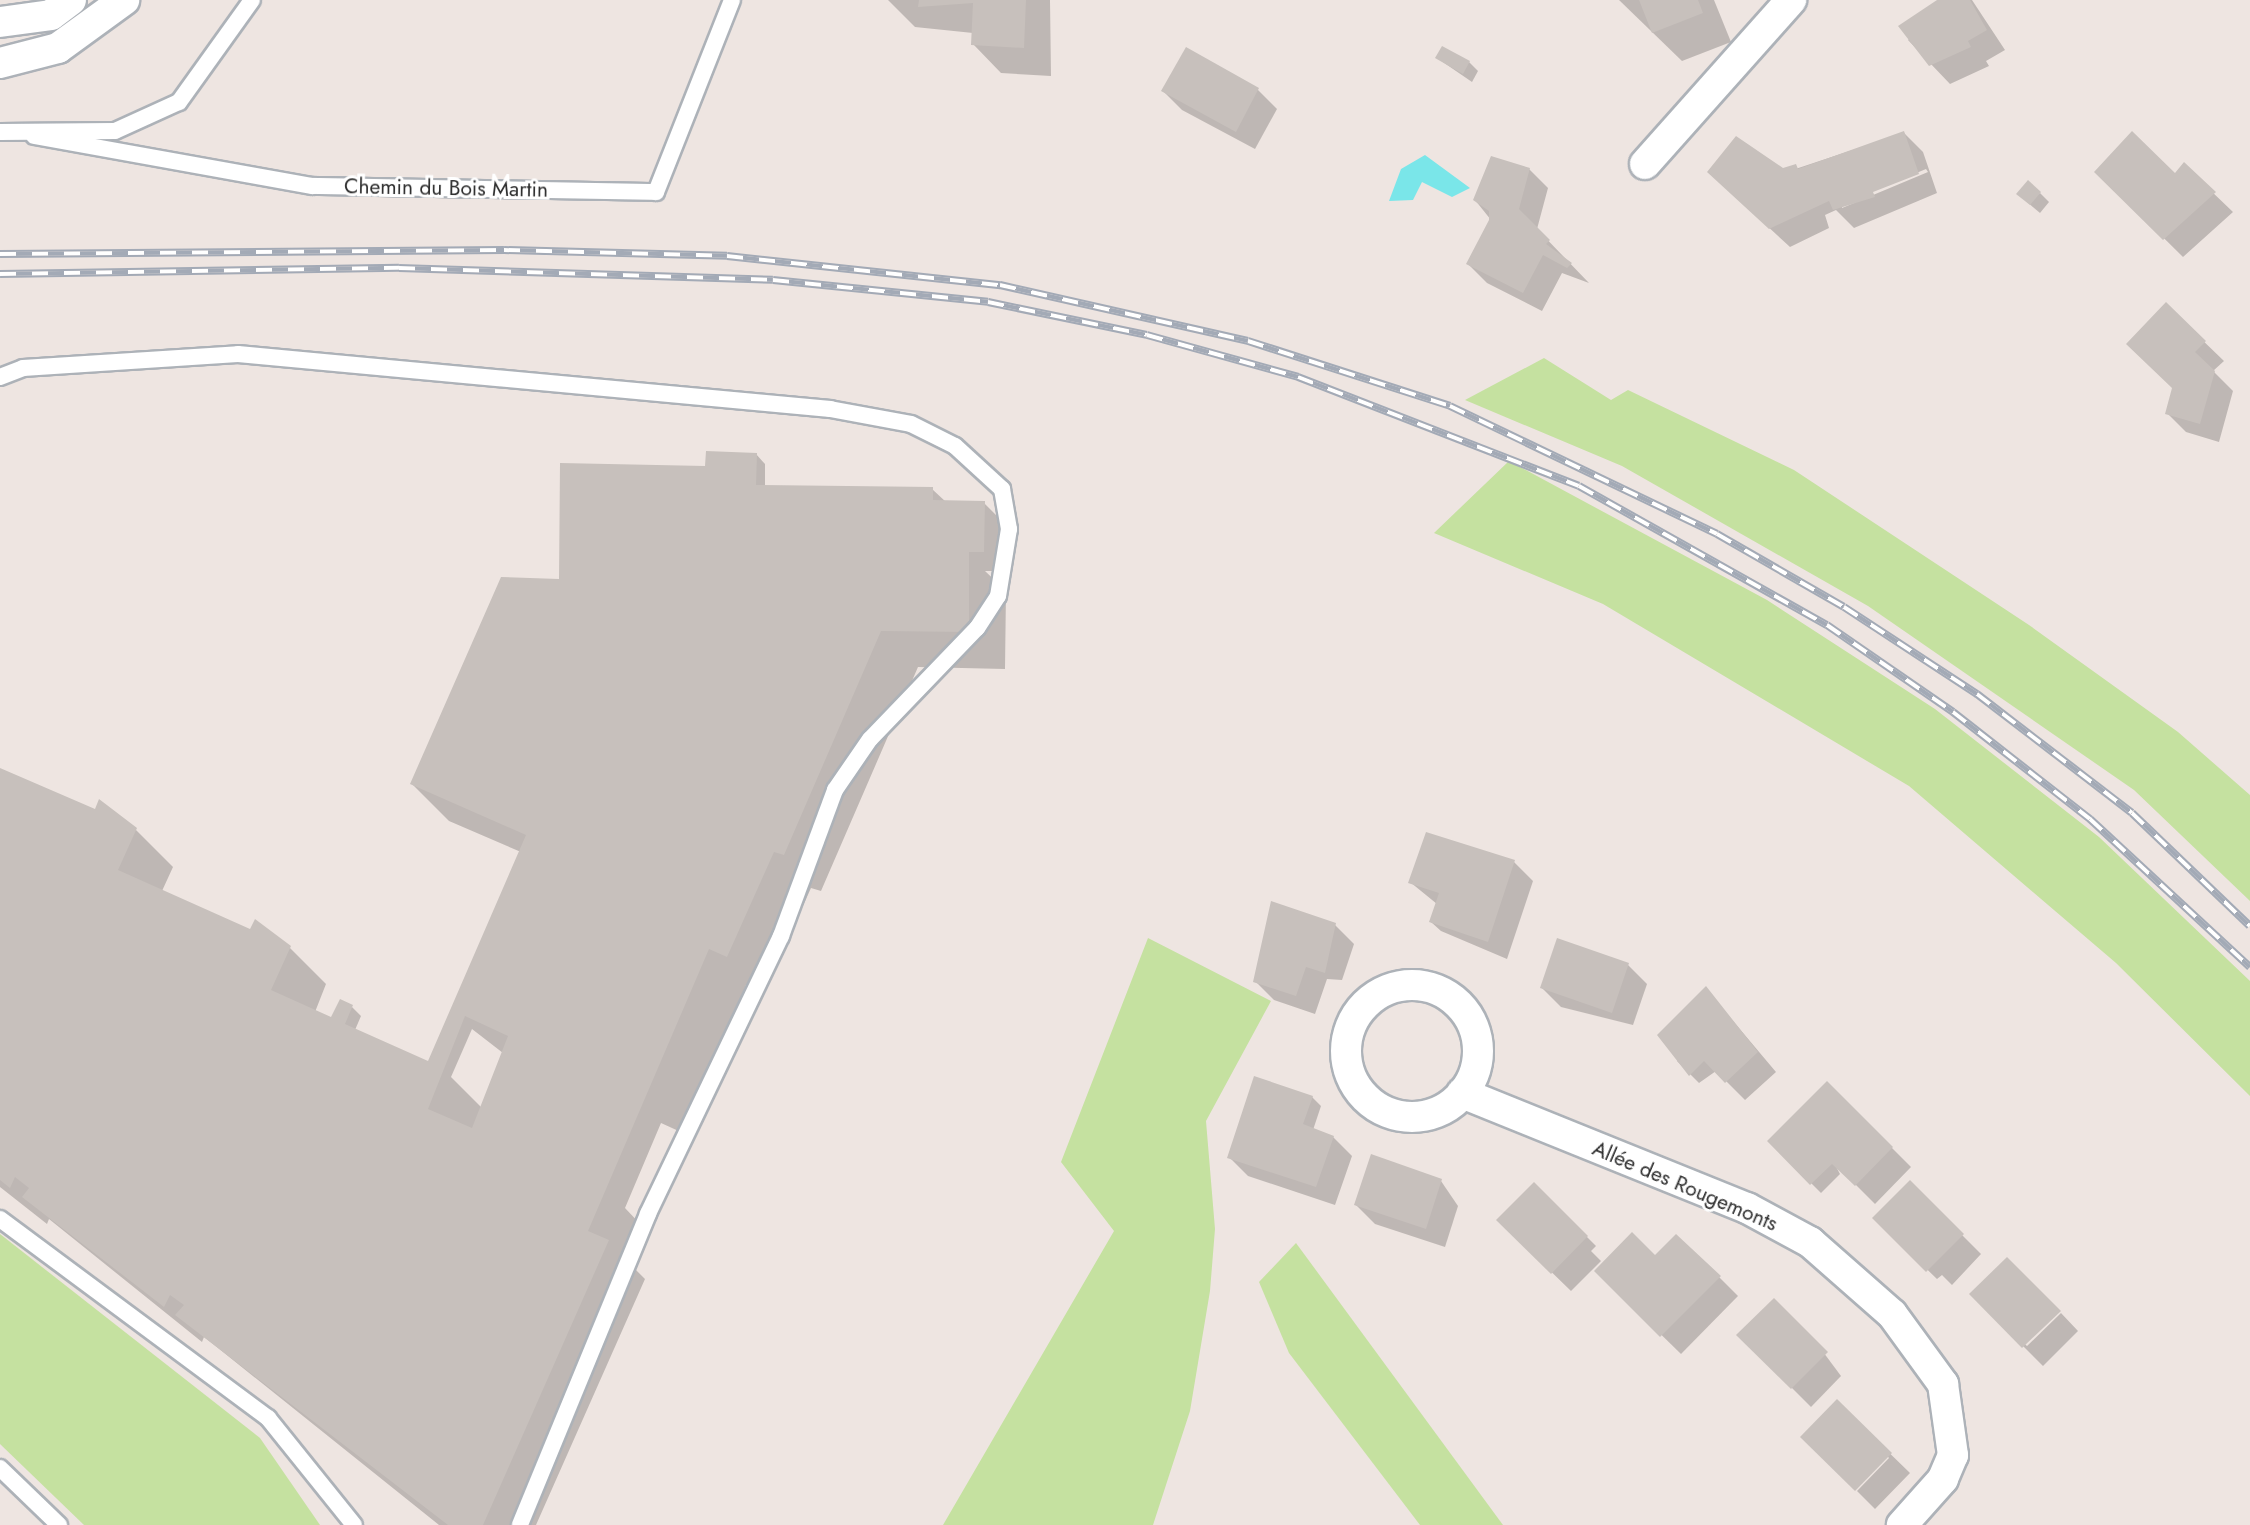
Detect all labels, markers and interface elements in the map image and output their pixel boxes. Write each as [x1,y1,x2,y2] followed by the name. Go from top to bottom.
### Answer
[344,174,548,202] street label: Chemin du Bois Martin
[1589,1136,1781,1236] street label: Allée des Rougemonts

